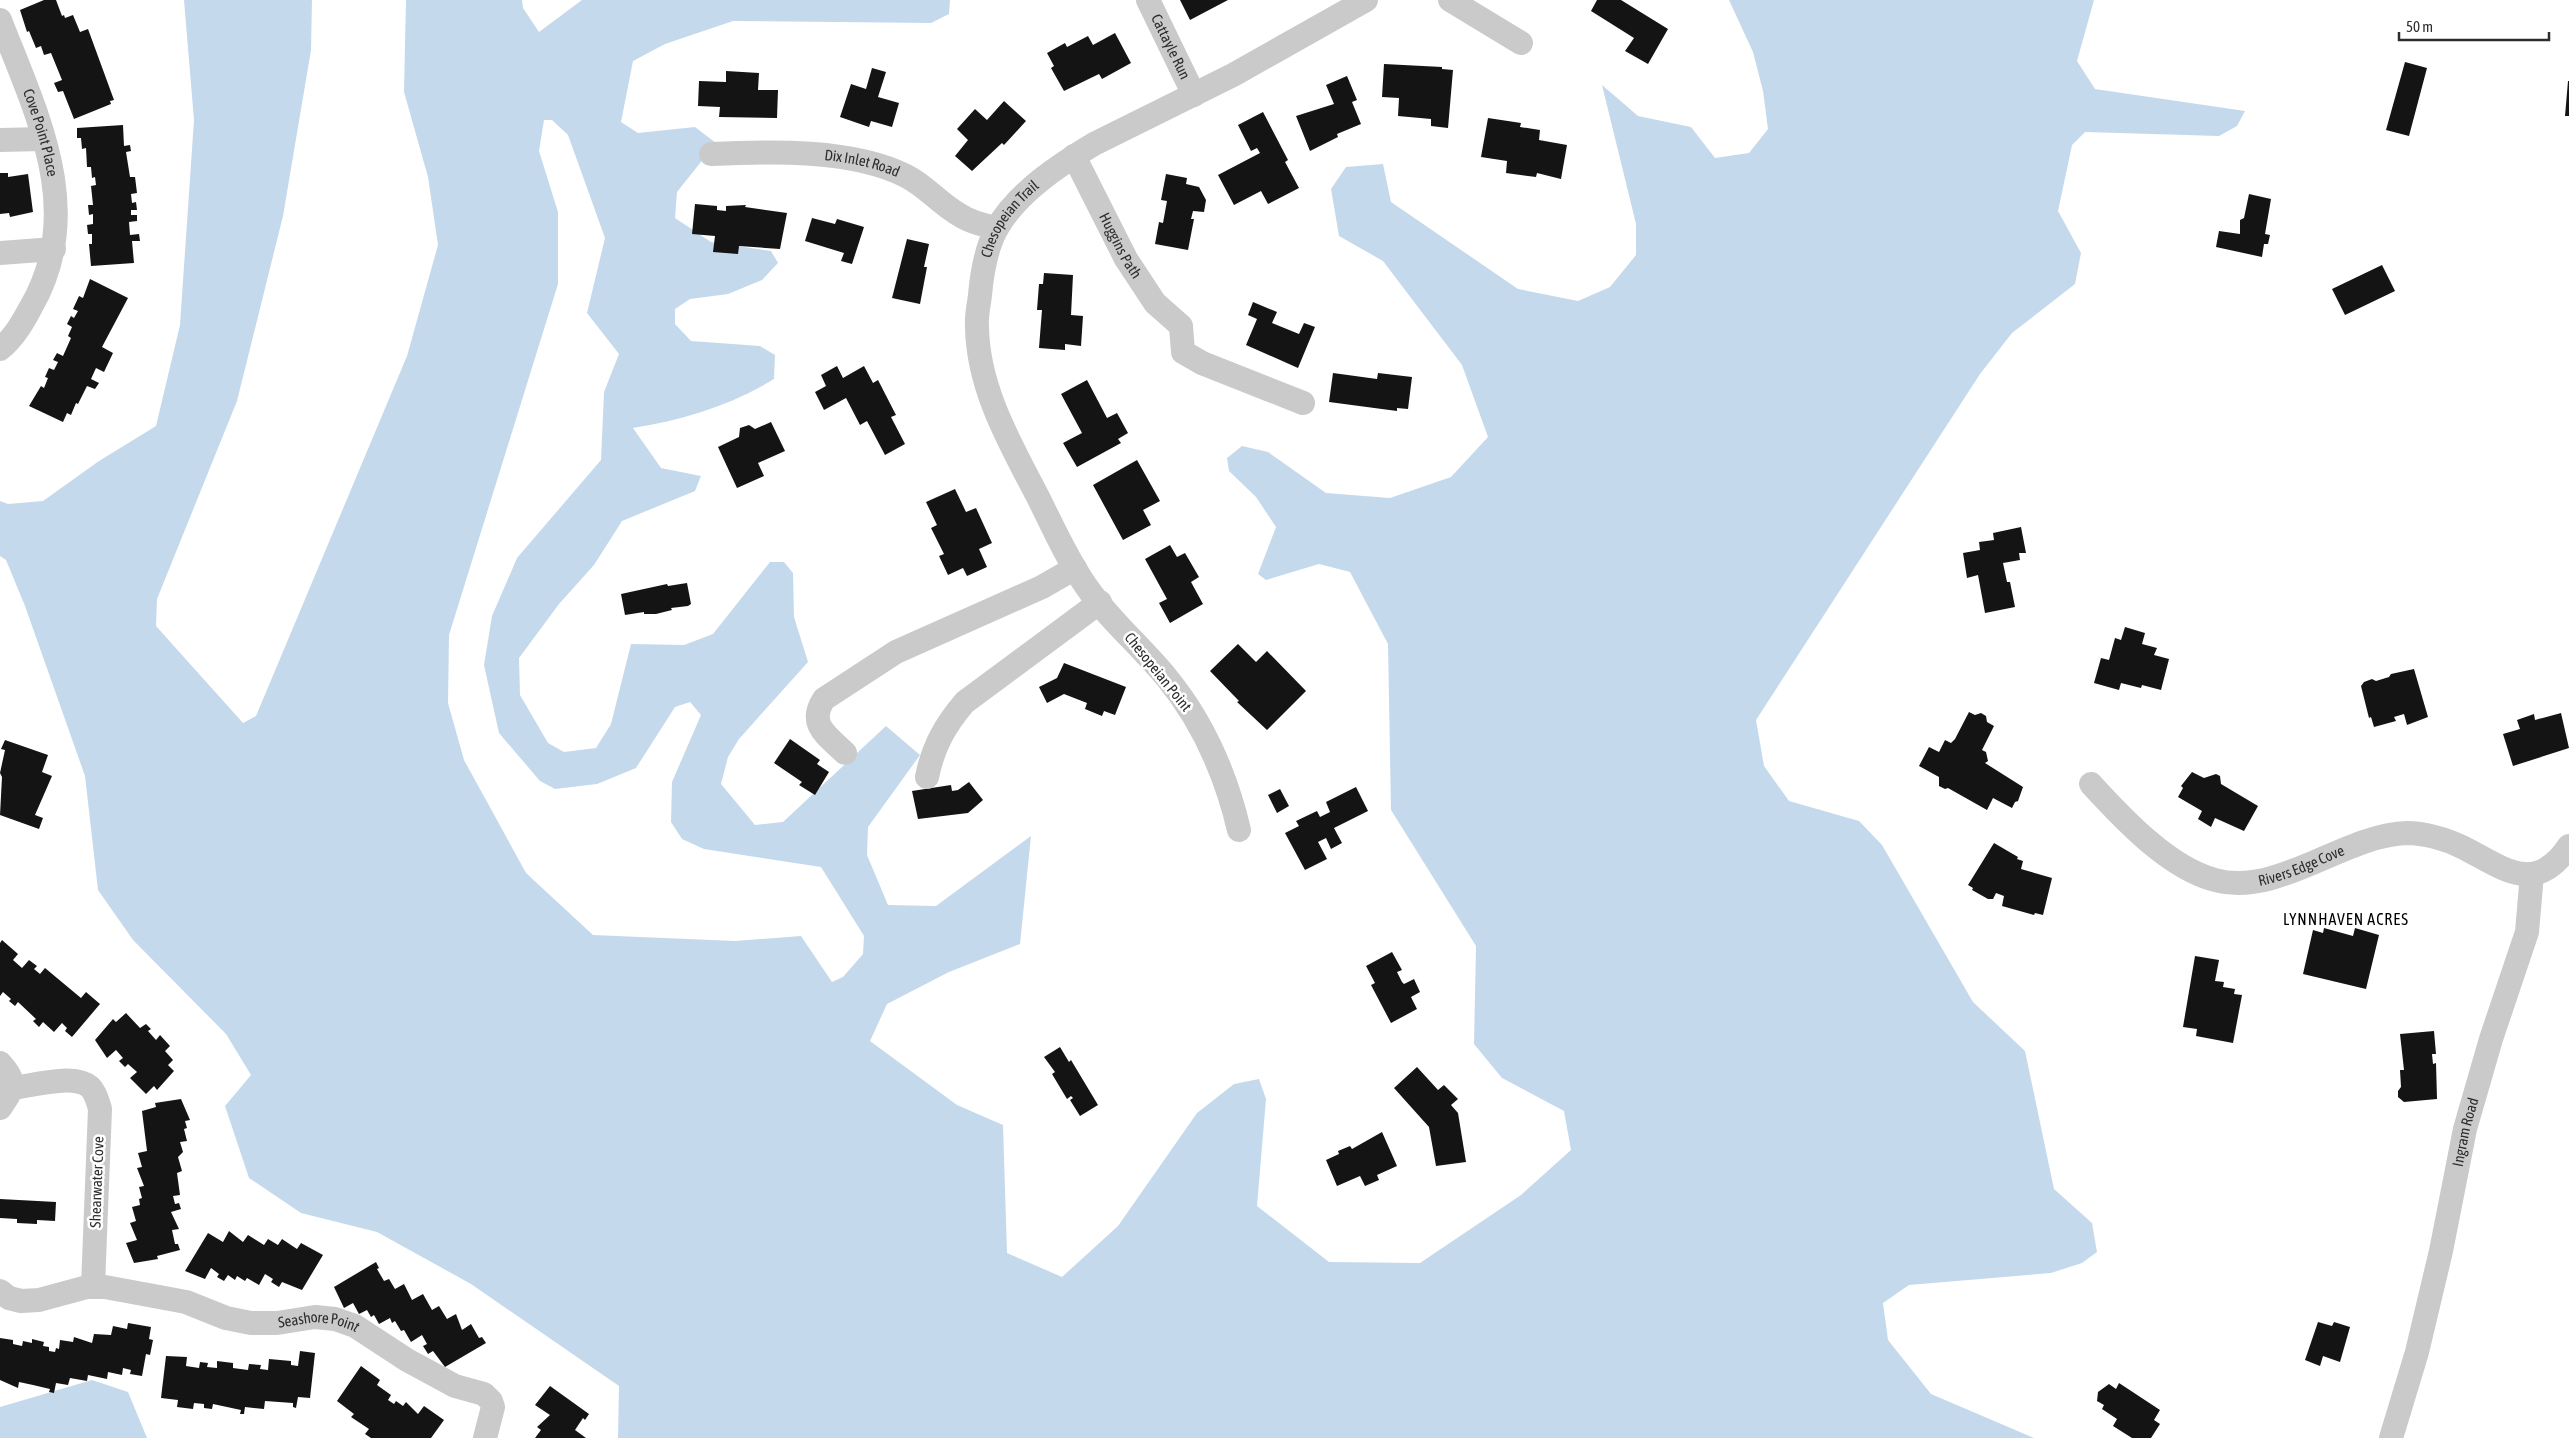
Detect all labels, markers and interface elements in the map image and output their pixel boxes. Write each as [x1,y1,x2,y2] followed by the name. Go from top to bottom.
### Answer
[2399,10,2549,42] scale bar
[1148,11,1194,82] street label: Cattayle Run
[2406,18,2433,35] text: 50 m
[20,86,62,178] street label: Cove Point Place
[824,146,903,180] street label: Dix Inlet Road
[977,177,1042,259] street label: Chesopeian Trail
[1096,210,1146,282] street label: Huggins Path
[1122,629,1195,714] street label: Chesopeian Point
[2257,841,2347,889] street label: Rivers Edge Cove
[2283,910,2409,928] district label: LYNNHAVEN ACRES
[2449,1096,2482,1168] street label: Ingram Road
[86,1136,107,1228] street label: Shearwater Cove
[277,1308,363,1335] street label: Seashore Point

